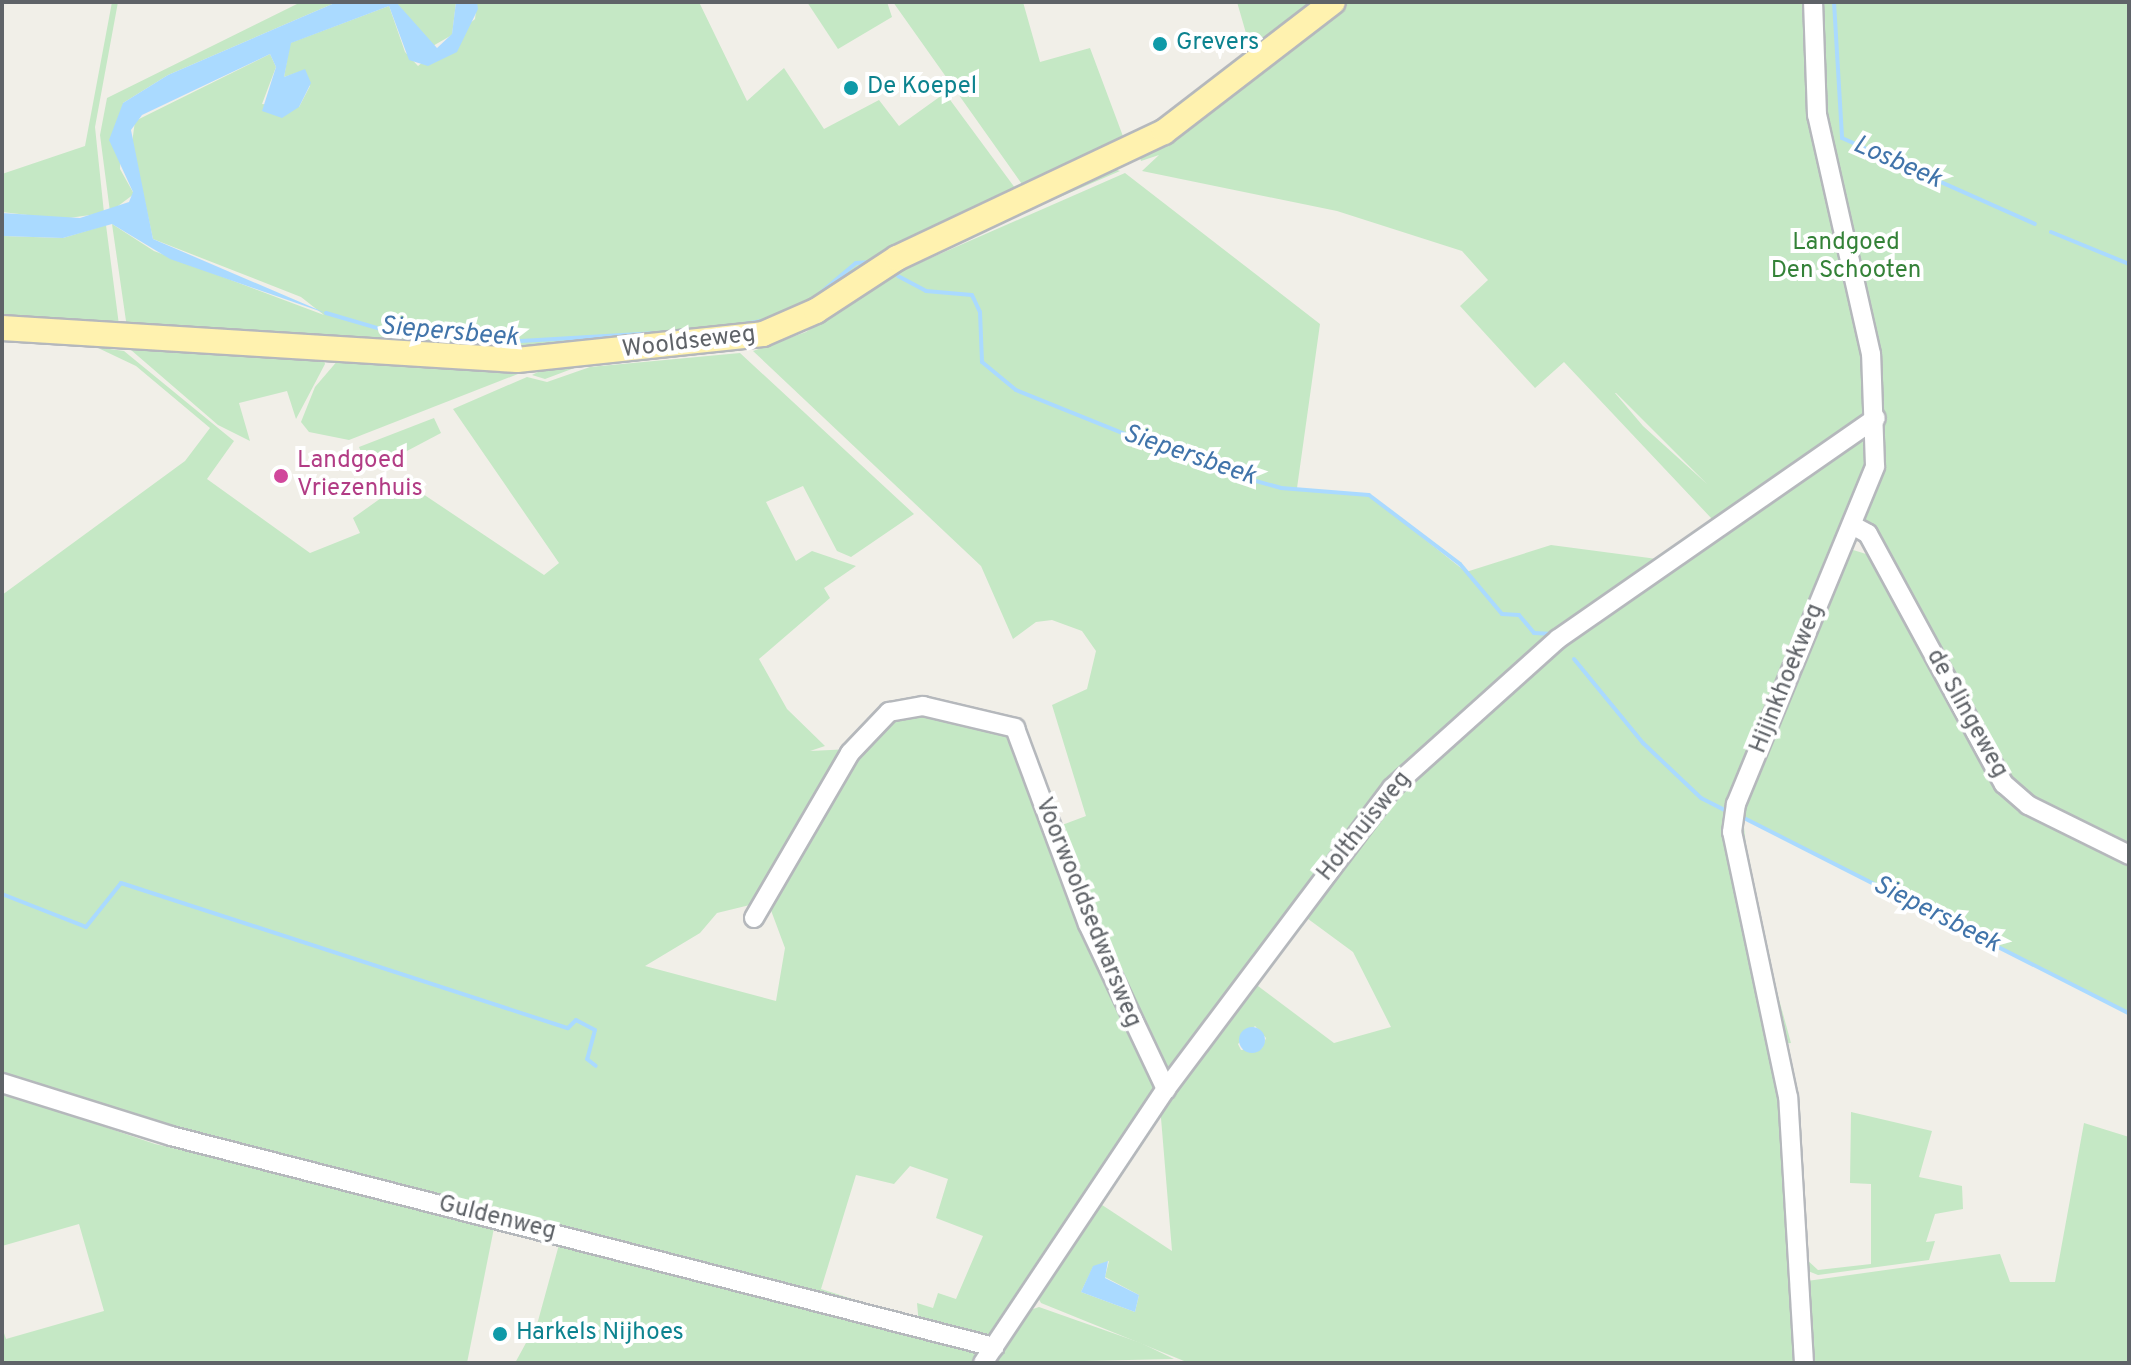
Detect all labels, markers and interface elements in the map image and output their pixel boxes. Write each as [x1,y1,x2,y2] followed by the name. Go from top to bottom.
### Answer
[1176,30,1259,58] place label: Grevers
[1151,35,1169,53] marker: Grevers
[867,74,977,102] place label: De Koepel
[842,79,860,97] marker: De Koepel
[1848,130,1946,196] water label: Losbeek
[1771,230,1921,286] park label: Landgoed Den Schooten
[379,311,519,355] water label: Siepersbeek
[621,321,757,365] street label: Wooldseweg
[1118,419,1260,493] water label: Siepersbeek
[297,448,423,504] place label: Landgoed Vriezenhuis
[272,467,290,485] marker: Landgoed Vriezenhuis
[1745,600,1831,758] street label: Hijinkhoekweg
[1919,645,2013,783] street label: de Slingeweg
[1312,766,1418,888] street label: Holthuisweg
[1028,794,1146,1032] street label: Voorwooldsedwarsweg
[1867,870,2005,960] water label: Siepersbeek
[435,1191,559,1247] street label: Guldenweg
[516,1320,684,1348] place label: Harkels Nijhoes
[491,1325,509,1343] marker: Harkels Nijhoes

